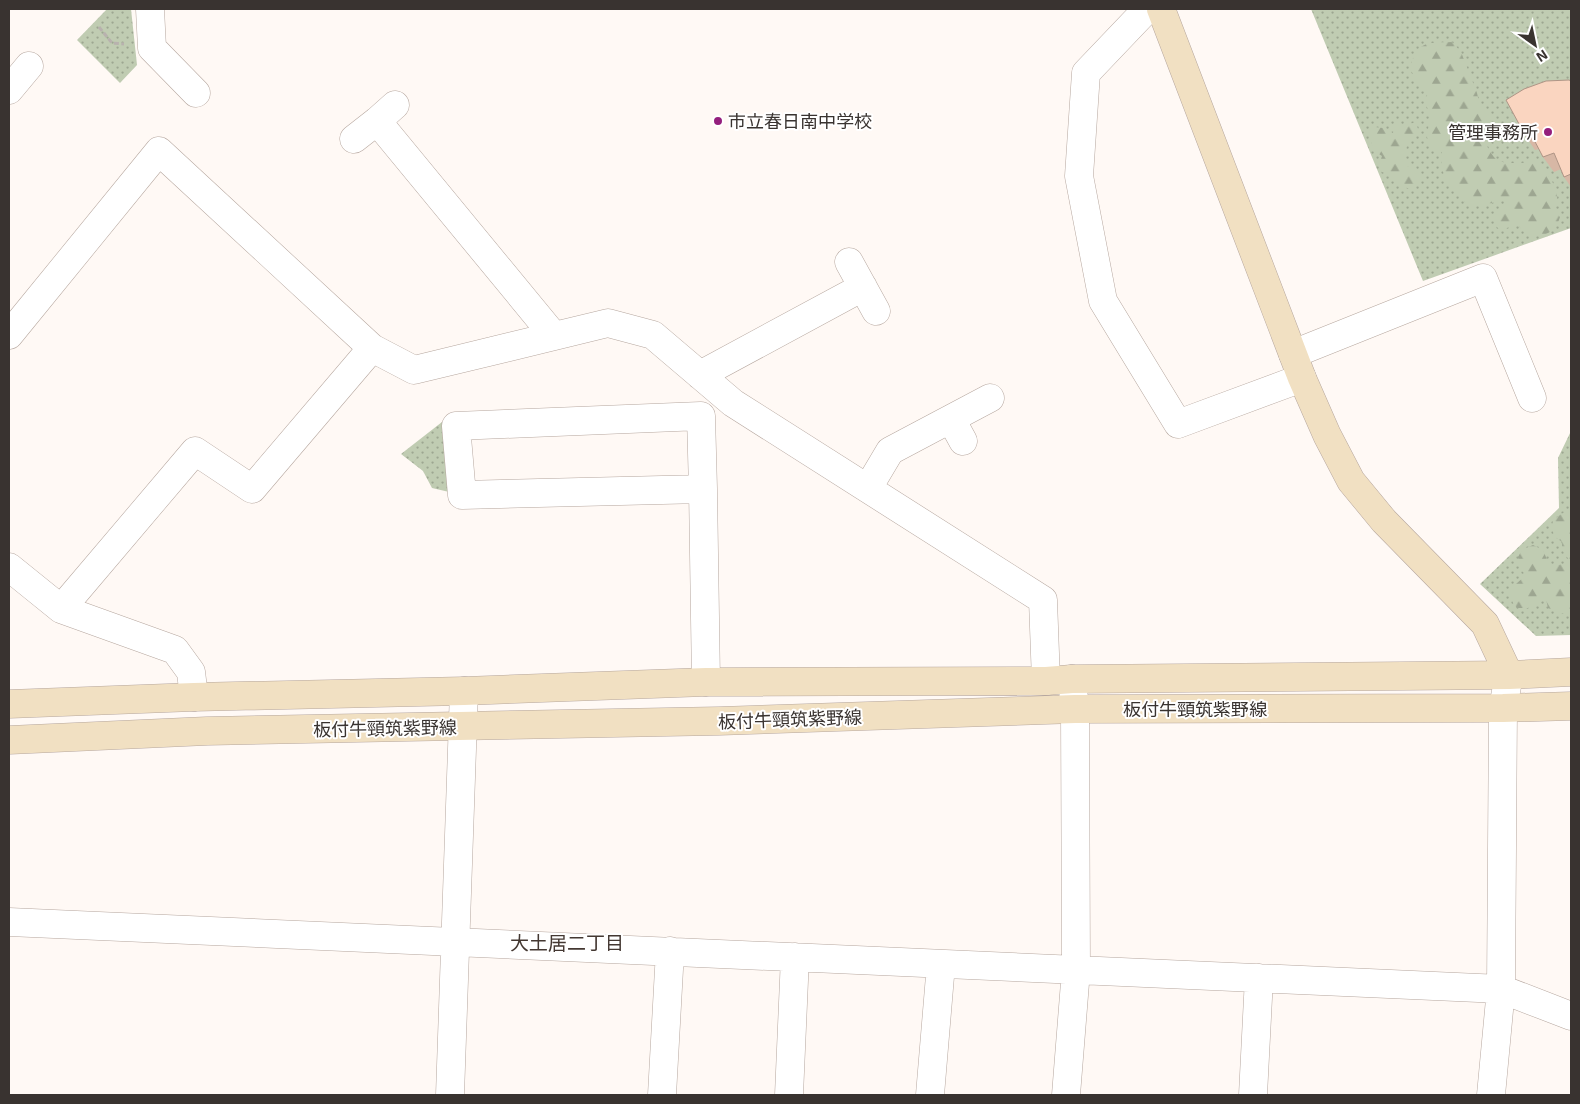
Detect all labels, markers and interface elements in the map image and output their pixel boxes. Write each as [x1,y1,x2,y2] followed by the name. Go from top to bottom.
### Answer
[1510,20,1560,70] north arrow
[1533,46,1551,66] text: N
[728,110,872,132] place label: 市立春日南中学校
[712,115,724,127] marker: 市立春日南中学校
[1448,121,1538,143] place label: 管理事務所
[1542,126,1554,138] marker: 管理事務所
[1123,698,1267,720] street label: 板付牛頸筑紫野線
[718,705,862,733] street label: 板付牛頸筑紫野線
[313,716,457,740] street label: 板付牛頸筑紫野線
[510,931,624,954] district label: 大土居二丁目

